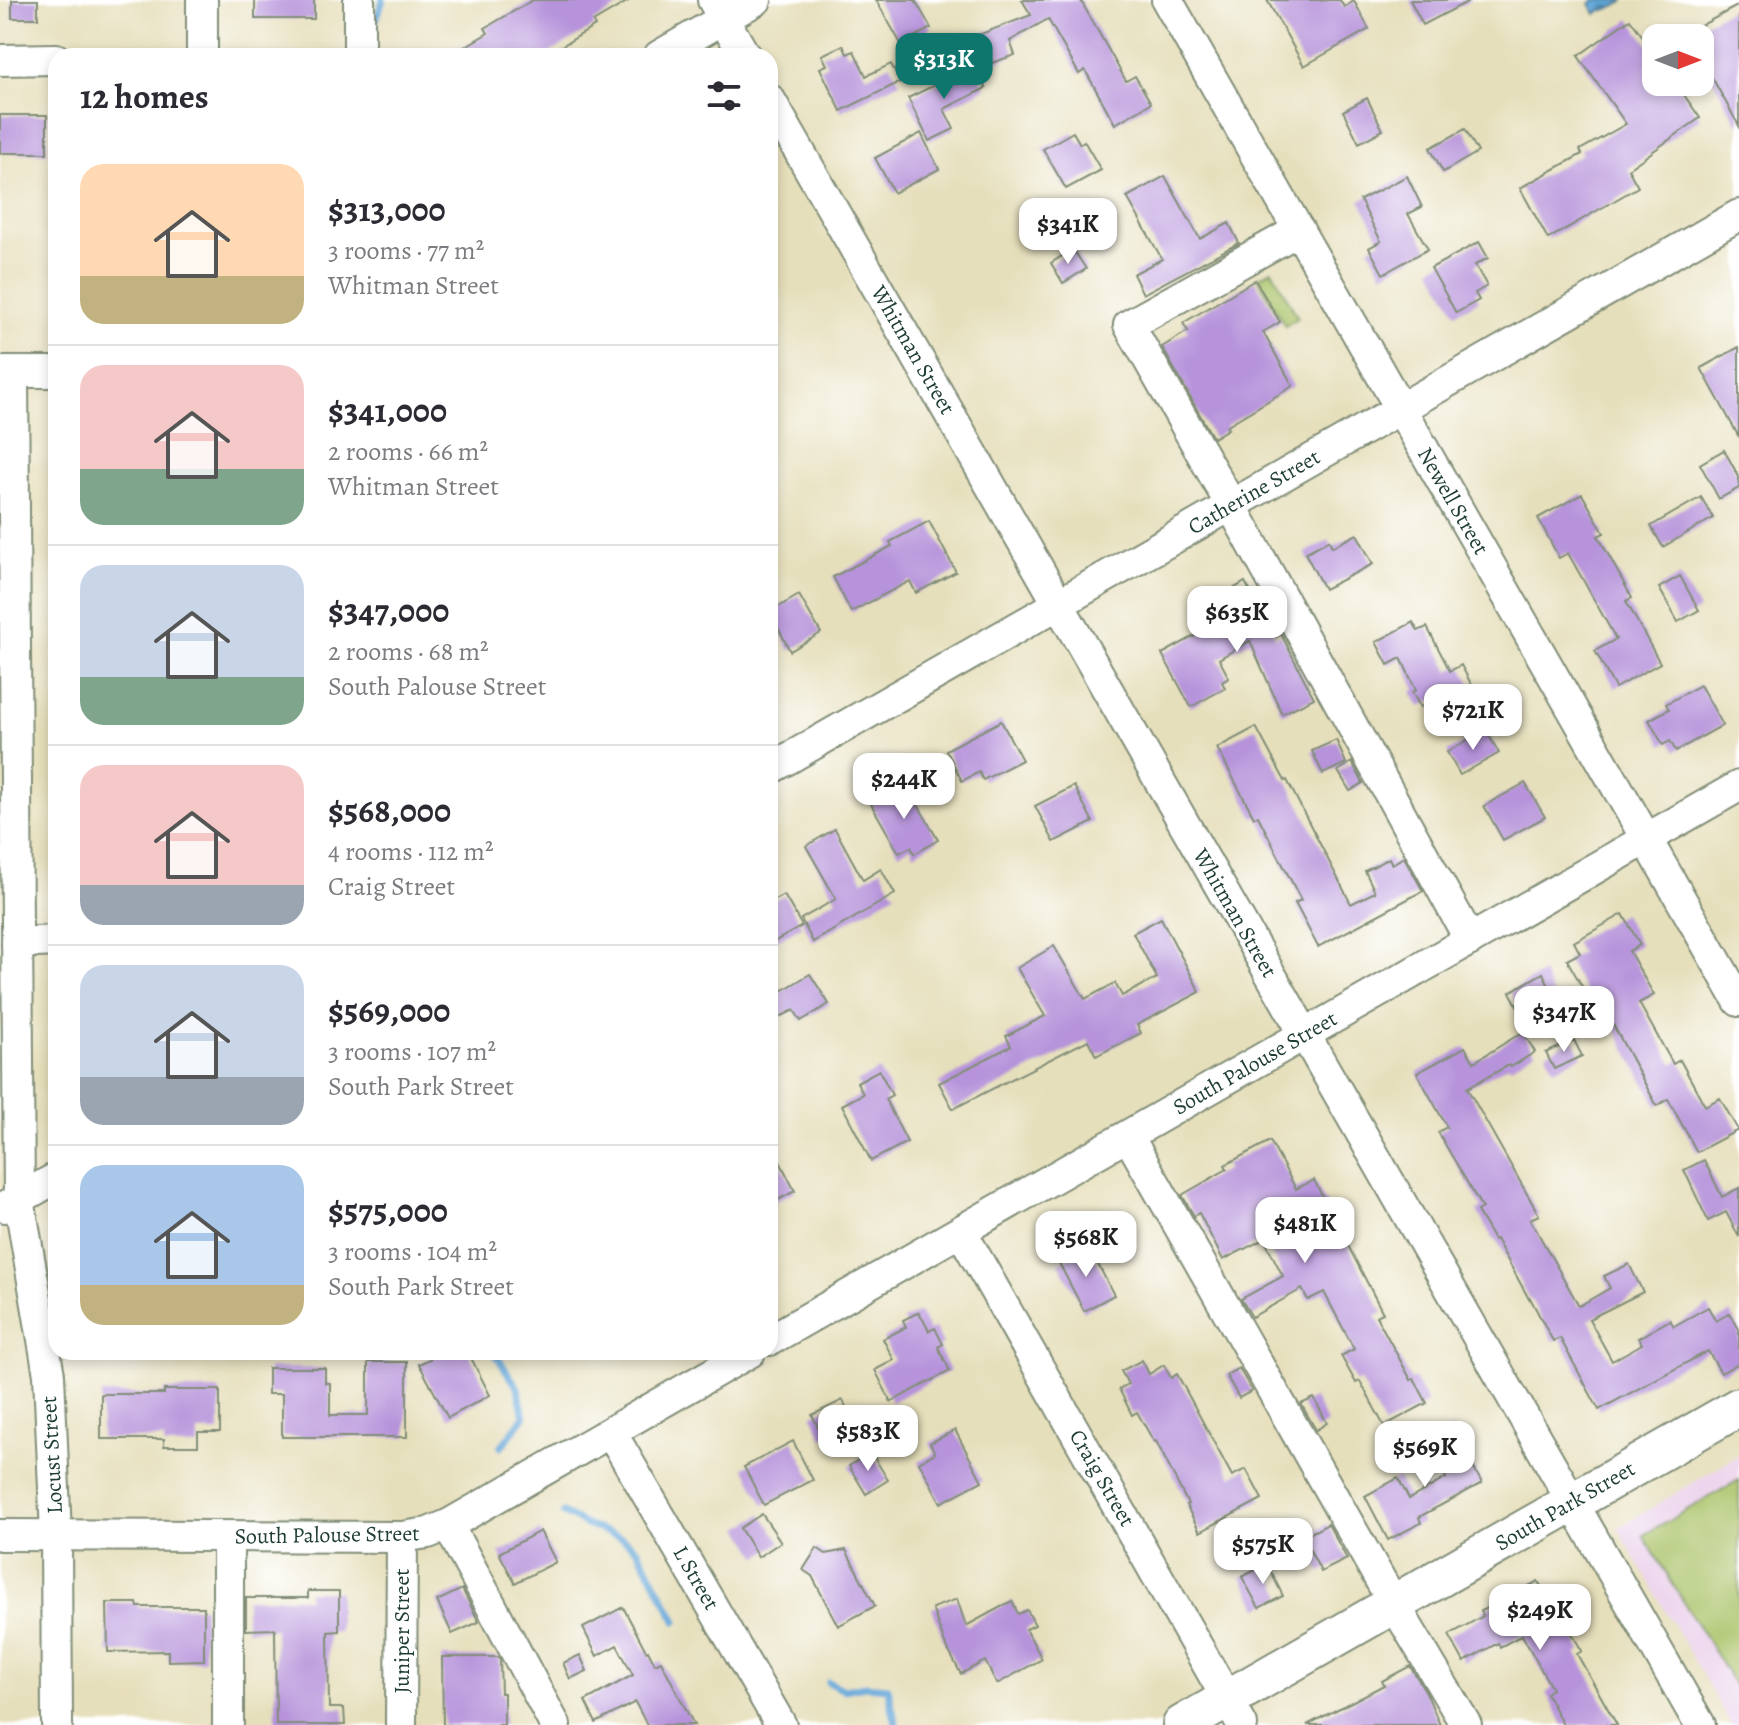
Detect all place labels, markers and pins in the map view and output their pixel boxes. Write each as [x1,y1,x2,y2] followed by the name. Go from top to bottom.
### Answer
[888,33,1000,101] pin: $313K
[1012,198,1124,266] pin: $341K
[1181,586,1293,654] pin: $635K
[1417,684,1529,752] pin: $721K
[848,753,960,821] pin: $244K
[1508,986,1620,1054] pin: $347K
[1249,1197,1361,1265] pin: $481K
[1030,1211,1142,1279] pin: $568K
[812,1405,924,1473] pin: $583K
[1369,1421,1481,1489] pin: $569K
[1207,1518,1319,1586] pin: $575K
[1484,1584,1596,1652] pin: $249K

